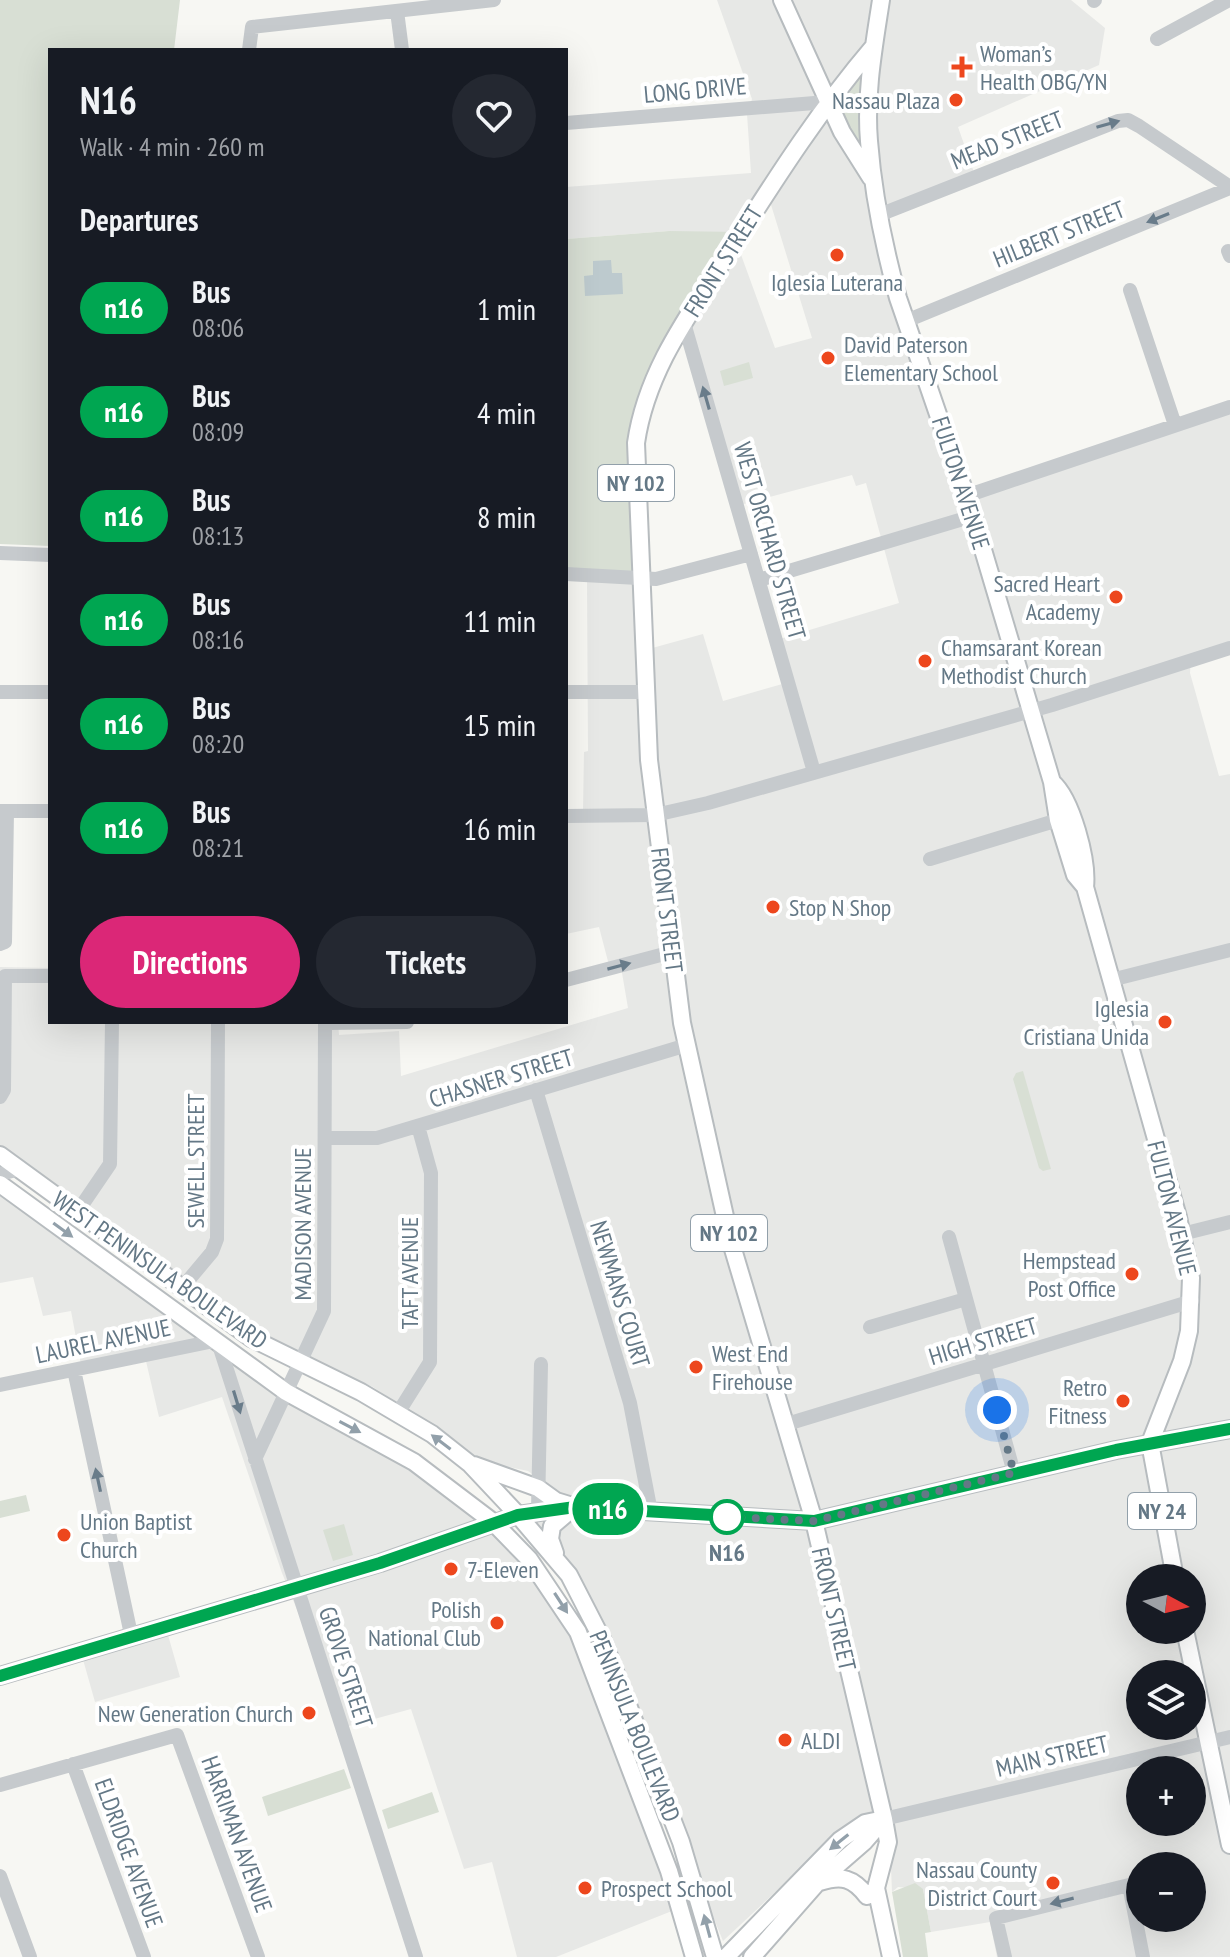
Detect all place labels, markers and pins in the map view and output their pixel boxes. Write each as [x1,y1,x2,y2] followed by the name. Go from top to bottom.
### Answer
[980,38,1107,97] place label: Woman’s Health OBG/YN
[951,56,973,78] marker: Woman’s Health OBG/YN
[832,85,940,116] place label: Nassau Plaza
[947,91,965,109] marker: Nassau Plaza
[828,246,846,264] marker: Iglesia Luterana
[771,267,903,298] place label: Iglesia Luterana
[844,329,998,388] place label: David Paterson Elementary School
[819,349,837,367] marker: David Paterson Elementary School
[993,568,1100,627] place label: Sacred Heart Academy
[1107,588,1125,606] marker: Sacred Heart Academy
[941,632,1102,691] place label: Chamsarant Korean Methodist Church
[916,652,934,670] marker: Chamsarant Korean Methodist Church
[789,892,891,923] place label: Stop N Shop
[764,898,782,916] marker: Stop N Shop
[1024,993,1149,1052] place label: Iglesia Cristiana Unida
[1156,1013,1174,1031] marker: Iglesia Cristiana Unida
[1023,1245,1116,1304] place label: Hempstead Post Office
[1123,1265,1141,1283] marker: Hempstead Post Office
[712,1338,793,1397] place label: West End Firehouse
[687,1358,705,1376] marker: West End Firehouse
[1049,1372,1107,1431] place label: Retro Fitness
[1114,1392,1132,1410] marker: Retro Fitness
[710,1500,744,1534] marker: N16
[80,1506,193,1565] place label: Union Baptist Church
[55,1526,73,1544] marker: Union Baptist Church
[709,1537,745,1568] place label: N16
[467,1554,539,1585] place label: 7-Eleven
[442,1560,460,1578] marker: 7-Eleven
[368,1594,481,1653] place label: Polish National Club
[488,1614,506,1632] marker: Polish National Club
[98,1698,293,1729] place label: New Generation Church
[300,1704,318,1722] marker: New Generation Church
[801,1725,841,1756] place label: ALDI
[776,1731,794,1749] marker: ALDI
[916,1854,1037,1913] place label: Nassau County District Court
[601,1873,733,1904] place label: Prospect School
[1044,1874,1062,1892] marker: Nassau County District Court
[576,1879,594,1897] marker: Prospect School

